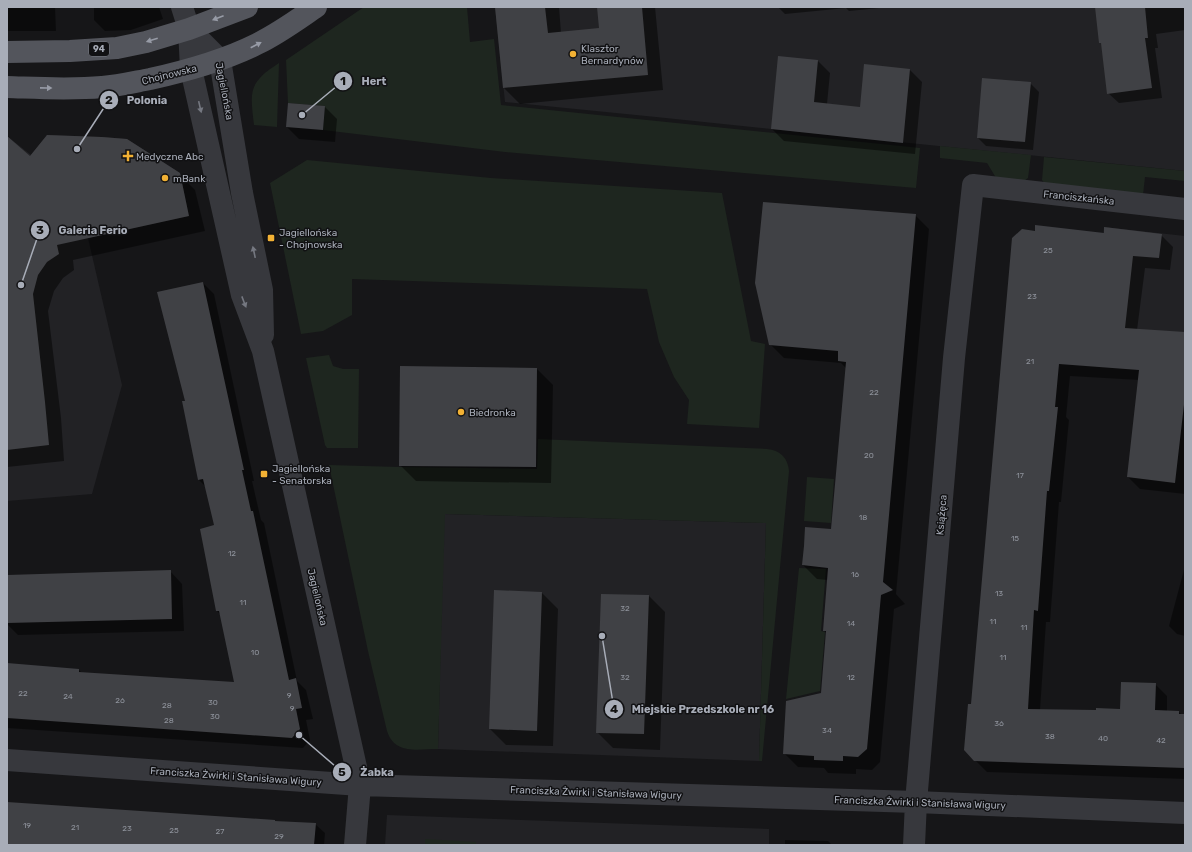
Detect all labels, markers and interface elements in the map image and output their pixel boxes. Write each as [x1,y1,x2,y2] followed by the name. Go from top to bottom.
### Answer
[212,15,224,21] one-way arrow
[146,37,158,43] one-way arrow
[250,41,262,48] one-way arrow
[89,42,109,56] road number: 94
[581,43,644,67] place label: Klasztor Bernardynów
[568,49,578,59] marker: Klasztor Bernardynów
[140,62,198,88] street label: Chojnowska
[213,62,235,121] street label: Jagiellońska
[333,69,394,92] callout: Hert
[340,74,346,88] text: 1
[362,75,386,88] text: Hert
[40,85,53,91] one-way arrow
[99,88,176,111] callout: Polonia
[105,93,113,107] text: 2
[127,94,167,107] text: Polonia
[197,100,203,113] one-way arrow
[123,151,133,161] marker: Medyczne Abc
[136,151,204,163] place label: Medyczne Abc
[160,173,170,183] marker: mBank
[173,173,206,185] place label: mBank
[1043,188,1115,208] street label: Franciszkańska
[30,218,136,241] callout: Galeria Ferio
[36,223,44,237] text: 3
[58,224,128,237] text: Galeria Ferio
[279,227,343,251] place label: Jagiellońska - Chojnowska
[266,233,276,243] marker: Jagiellońska - Chojnowska
[251,246,257,258] one-way arrow
[1043,246,1053,255] house number: 25
[1027,292,1037,301] house number: 23
[242,296,248,308] one-way arrow
[1026,357,1034,366] house number: 21
[869,388,879,397] house number: 22
[456,407,466,417] marker: Biedronka
[469,407,516,419] place label: Biedronka
[864,451,874,460] house number: 20
[272,463,332,487] place label: Jagiellońska - Senatorska
[259,469,269,479] marker: Jagiellońska - Senatorska
[1016,471,1024,480] house number: 17
[934,494,950,536] street label: Książęca
[859,513,867,522] house number: 18
[1011,534,1019,543] house number: 15
[228,549,236,558] house number: 12
[305,568,329,627] street label: Jagiellońska
[851,570,859,579] house number: 16
[995,589,1003,598] house number: 13
[240,598,246,607] house number: 11
[620,604,630,613] house number: 32
[990,617,996,626] house number: 11
[847,619,855,628] house number: 14
[1021,623,1027,632] house number: 11
[251,648,259,657] house number: 10
[1000,653,1006,662] house number: 11
[620,673,630,682] house number: 32
[847,673,855,682] house number: 12
[18,689,28,698] house number: 22
[287,691,292,700] house number: 9
[63,692,73,701] house number: 24
[115,696,125,705] house number: 26
[208,698,218,707] house number: 30
[604,698,783,721] callout: Miejskie Przedszkole nr 16
[162,701,172,710] house number: 28
[610,702,618,716] text: 4
[632,703,774,716] text: Miejskie Przedszkole nr 16
[290,704,295,713] house number: 9
[210,712,220,721] house number: 30
[164,716,174,725] house number: 28
[994,719,1004,728] house number: 36
[822,726,832,735] house number: 34
[1045,732,1055,741] house number: 38
[1098,734,1108,743] house number: 40
[1156,736,1166,745] house number: 42
[332,760,402,783] callout: Żabka
[150,765,323,789] street label: Franciszka Żwirki i Stanisława Wigury
[338,765,346,779] text: 5
[360,766,394,779] text: Żabka
[510,784,683,802] street label: Franciszka Żwirki i Stanisława Wigury
[834,794,1007,812] street label: Franciszka Żwirki i Stanisława Wigury
[23,821,31,830] house number: 19
[71,823,79,832] house number: 21
[122,824,132,833] house number: 23
[169,826,179,835] house number: 25
[216,827,224,836] house number: 27
[274,832,284,841] house number: 29

